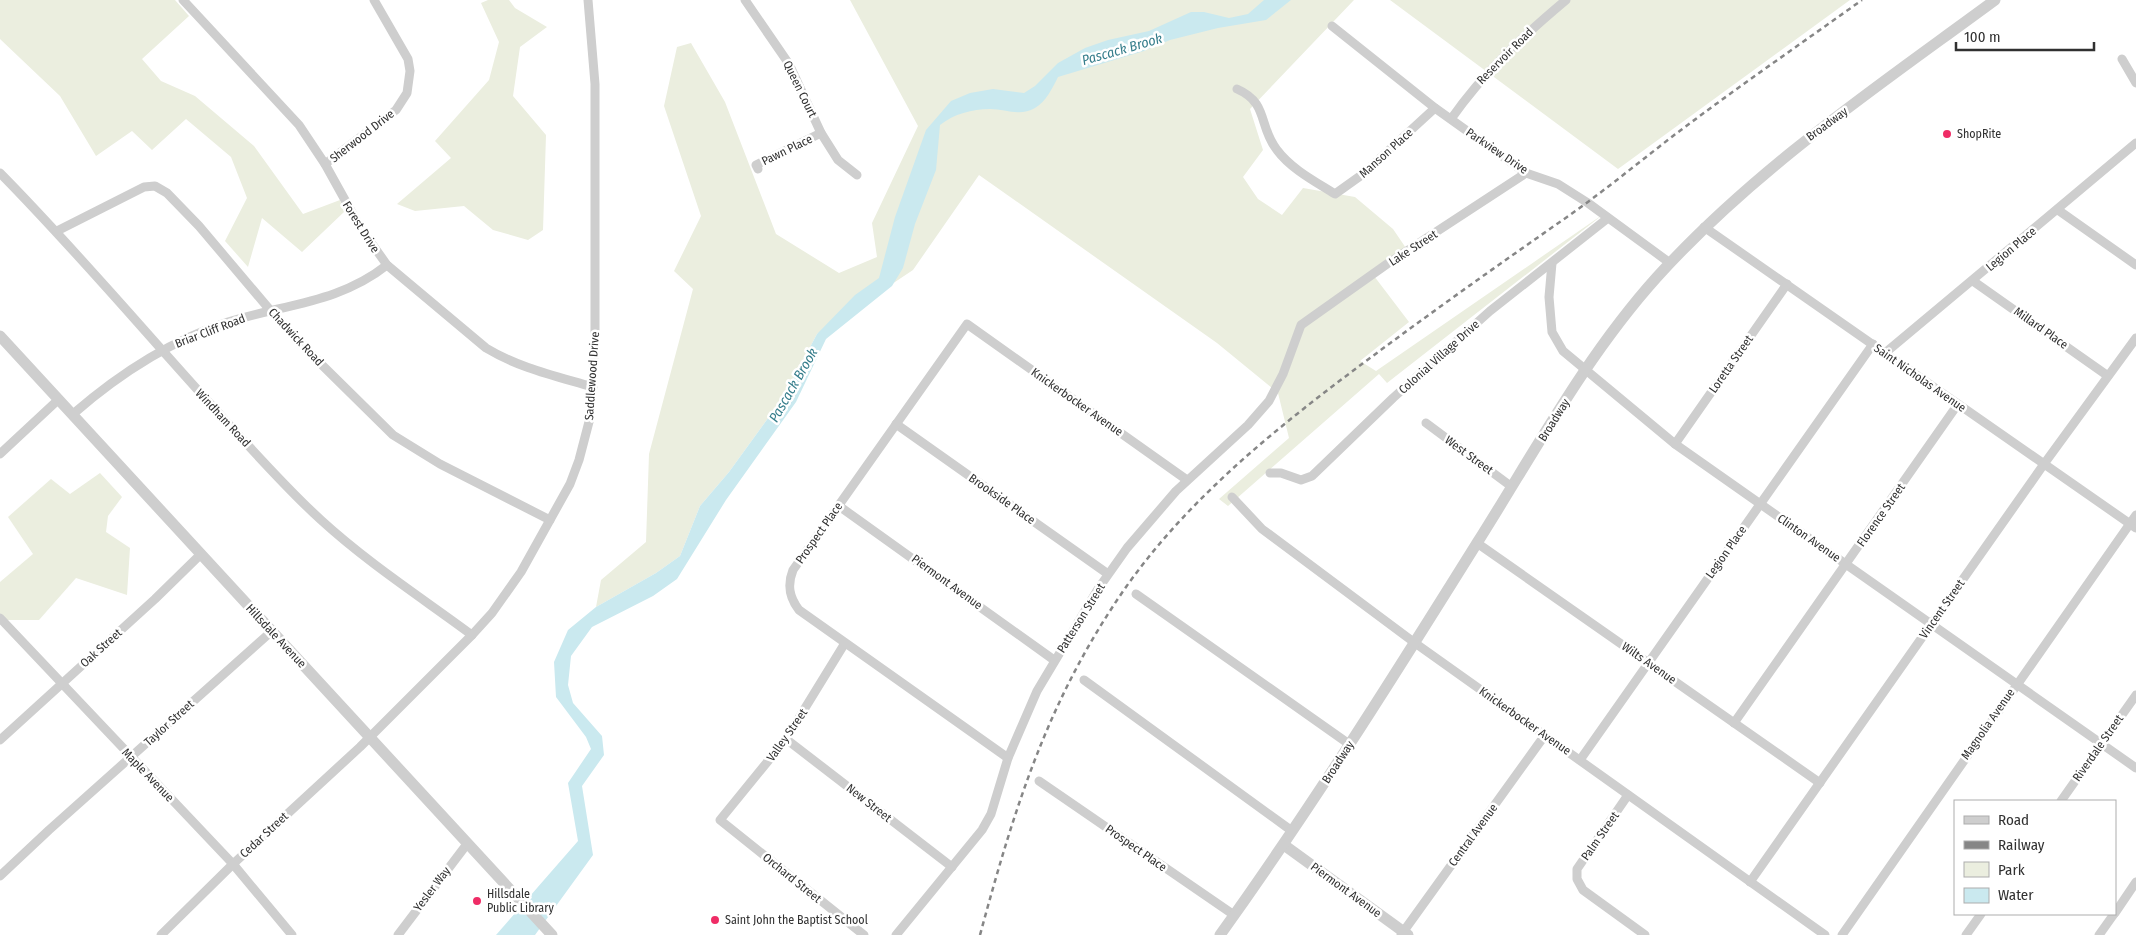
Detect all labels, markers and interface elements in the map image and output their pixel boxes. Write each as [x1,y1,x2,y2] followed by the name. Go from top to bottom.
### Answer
[1956,20,2094,52] scale bar
[1474,25,1536,87] street label: Reservoir Road
[1964,28,2001,46] text: 100 m
[1080,30,1164,69] water label: Pascack Brook
[780,58,820,120] street label: Queen Court
[1804,104,1851,144] street label: Broadway
[327,107,397,165] street label: Sherwood Drive
[1356,125,1416,181] street label: Manson Place
[1463,125,1531,177] street label: Parkview Drive
[1957,127,2001,141] place label: ShopRite
[1941,128,1953,140] marker: ShopRite
[759,132,815,168] street label: Pawn Place
[340,199,382,255] street label: Forest Drive
[1983,224,2039,274] street label: Legion Place
[1386,227,1440,269] street label: Lake Street
[2011,304,2071,352] street label: Millard Place
[266,305,326,369] street label: Chadwick Road
[173,311,247,351] street label: Briar Cliff Road
[1396,317,1482,397] street label: Colonial Village Drive
[582,331,602,421] street label: Saddlewood Drive
[1706,332,1756,396] street label: Loretta Street
[1871,341,1969,415] street label: Saint Nicholas Avenue
[765,345,822,425] water label: Pascack Brook
[1028,365,1126,439] street label: Knickerbocker Avenue
[193,386,253,450] street label: Windham Road
[1535,396,1573,444] street label: Broadway
[1442,433,1496,477] street label: West Street
[966,471,1038,527] street label: Brookside Place
[1854,481,1908,549] street label: Florence Street
[793,500,845,566] street label: Prospect Place
[1775,511,1843,565] street label: Clinton Avenue
[1703,523,1749,581] street label: Legion Place
[909,552,985,612] street label: Piermont Avenue
[1917,577,1968,641] street label: Vincent Street
[1054,581,1108,655] street label: Patterson Street
[243,601,309,671] street label: Hillsdale Avenue
[77,626,125,670] street label: Oak Street
[1619,639,1679,687] street label: Wilts Avenue
[1476,684,1574,758] street label: Knickerbocker Avenue
[1958,686,2018,762] street label: Magnolia Avenue
[141,697,197,749] street label: Taylor Street
[764,706,810,764] street label: Valley Street
[2070,712,2126,784] street label: Riverdale Street
[1319,738,1357,786] street label: Broadway
[119,745,177,805] street label: Maple Avenue
[844,781,894,825] street label: New Street
[1954,800,2116,915] legend
[1446,801,1500,869] street label: Central Avenue
[237,809,291,861] street label: Cedar Street
[1578,809,1622,863] street label: Palm Street
[1998,811,2029,829] text: Road
[1103,822,1169,874] street label: Prospect Place
[1998,836,2045,854] text: Railway
[760,850,824,906] street label: Orchard Street
[1308,860,1384,920] street label: Piermont Avenue
[1998,861,2025,879] text: Park
[411,863,454,914] street label: Yesler Way
[1998,886,2034,904] text: Water
[487,887,554,915] place label: Hillsdale Public Library
[471,895,483,907] marker: Hillsdale Public Library
[725,913,868,927] place label: Saint John the Baptist School
[709,914,721,926] marker: Saint John the Baptist School

